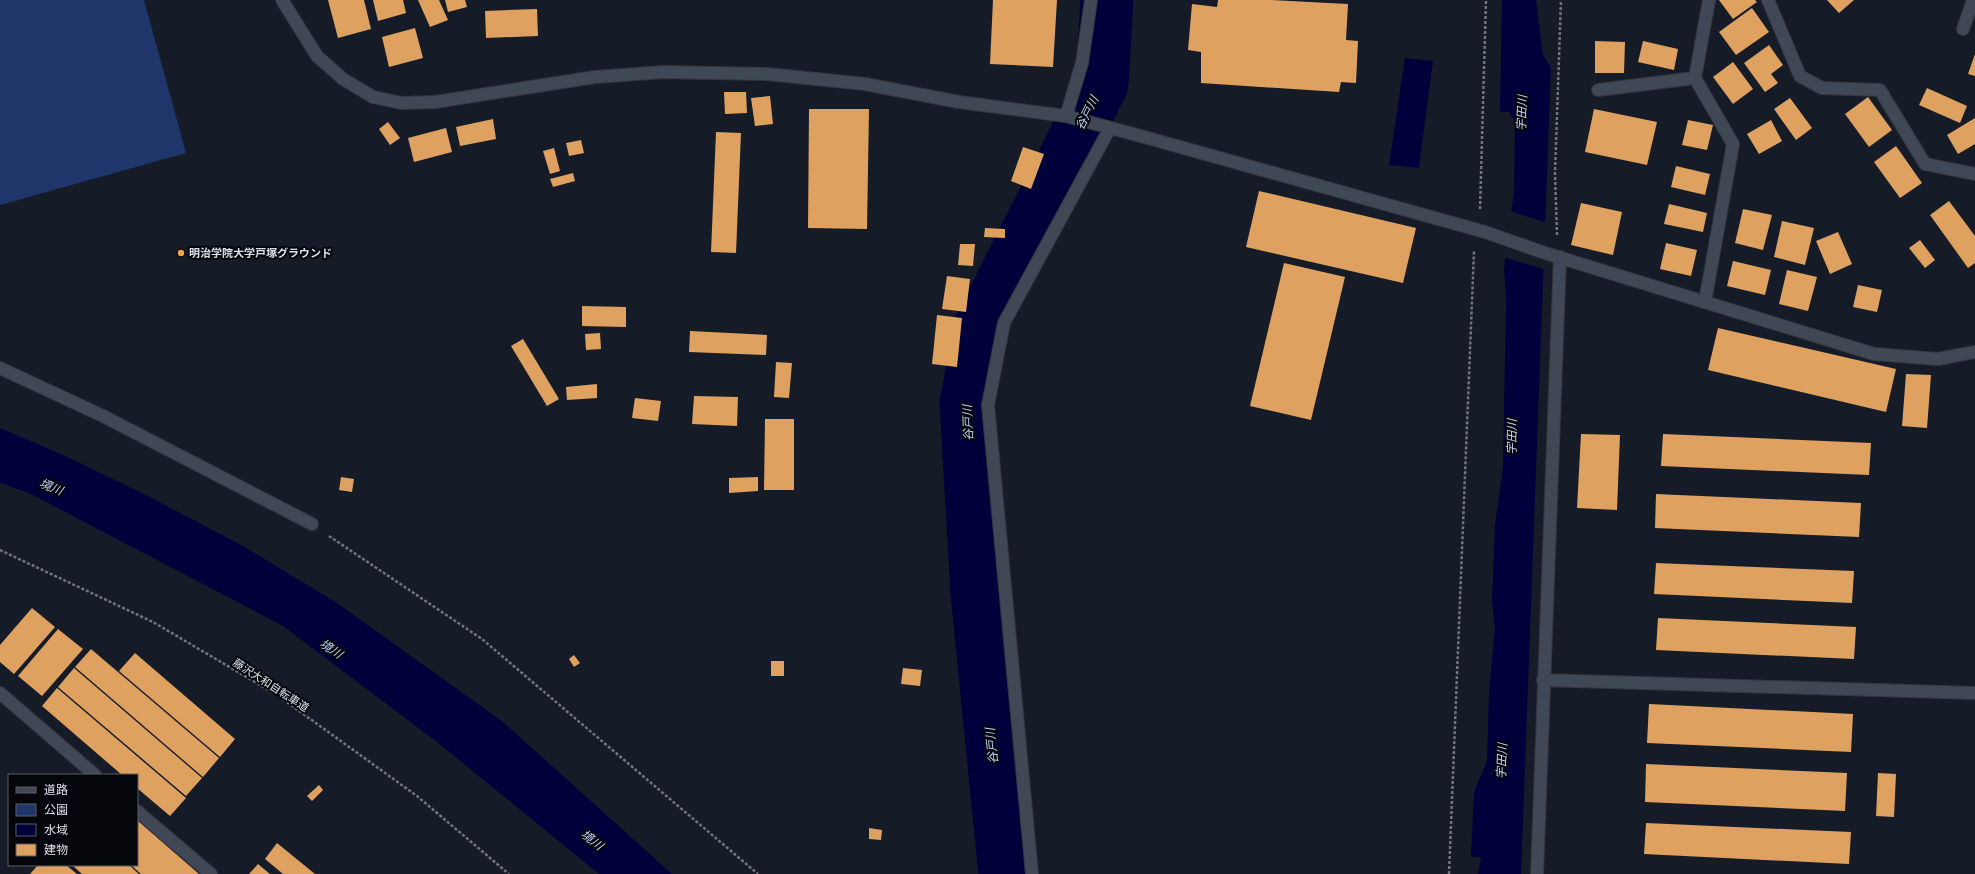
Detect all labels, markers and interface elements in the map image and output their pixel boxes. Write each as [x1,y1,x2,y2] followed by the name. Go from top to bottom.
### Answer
[1072,92,1102,132] water label: 谷戸川
[1513,93,1530,131] water label: 宇田川
[189,246,332,260] place label: 明治学院大学戸塚グラウンド
[176,248,186,258] marker: 明治学院大学戸塚グラウンド
[959,403,976,441] water label: 谷戸川
[1504,417,1519,455] water label: 宇田川
[37,475,67,499] water label: 境川
[317,636,347,663] water label: 境川
[230,655,312,715] street label: 藤沢大和自転車道
[982,725,1001,765] water label: 谷戸川
[1493,741,1510,779] water label: 宇田川
[8,774,138,866] legend
[44,782,68,797] text: 道路
[44,802,68,817] text: 公園
[44,822,68,837] text: 水域
[578,826,608,854] water label: 境川
[44,842,68,857] text: 建物

